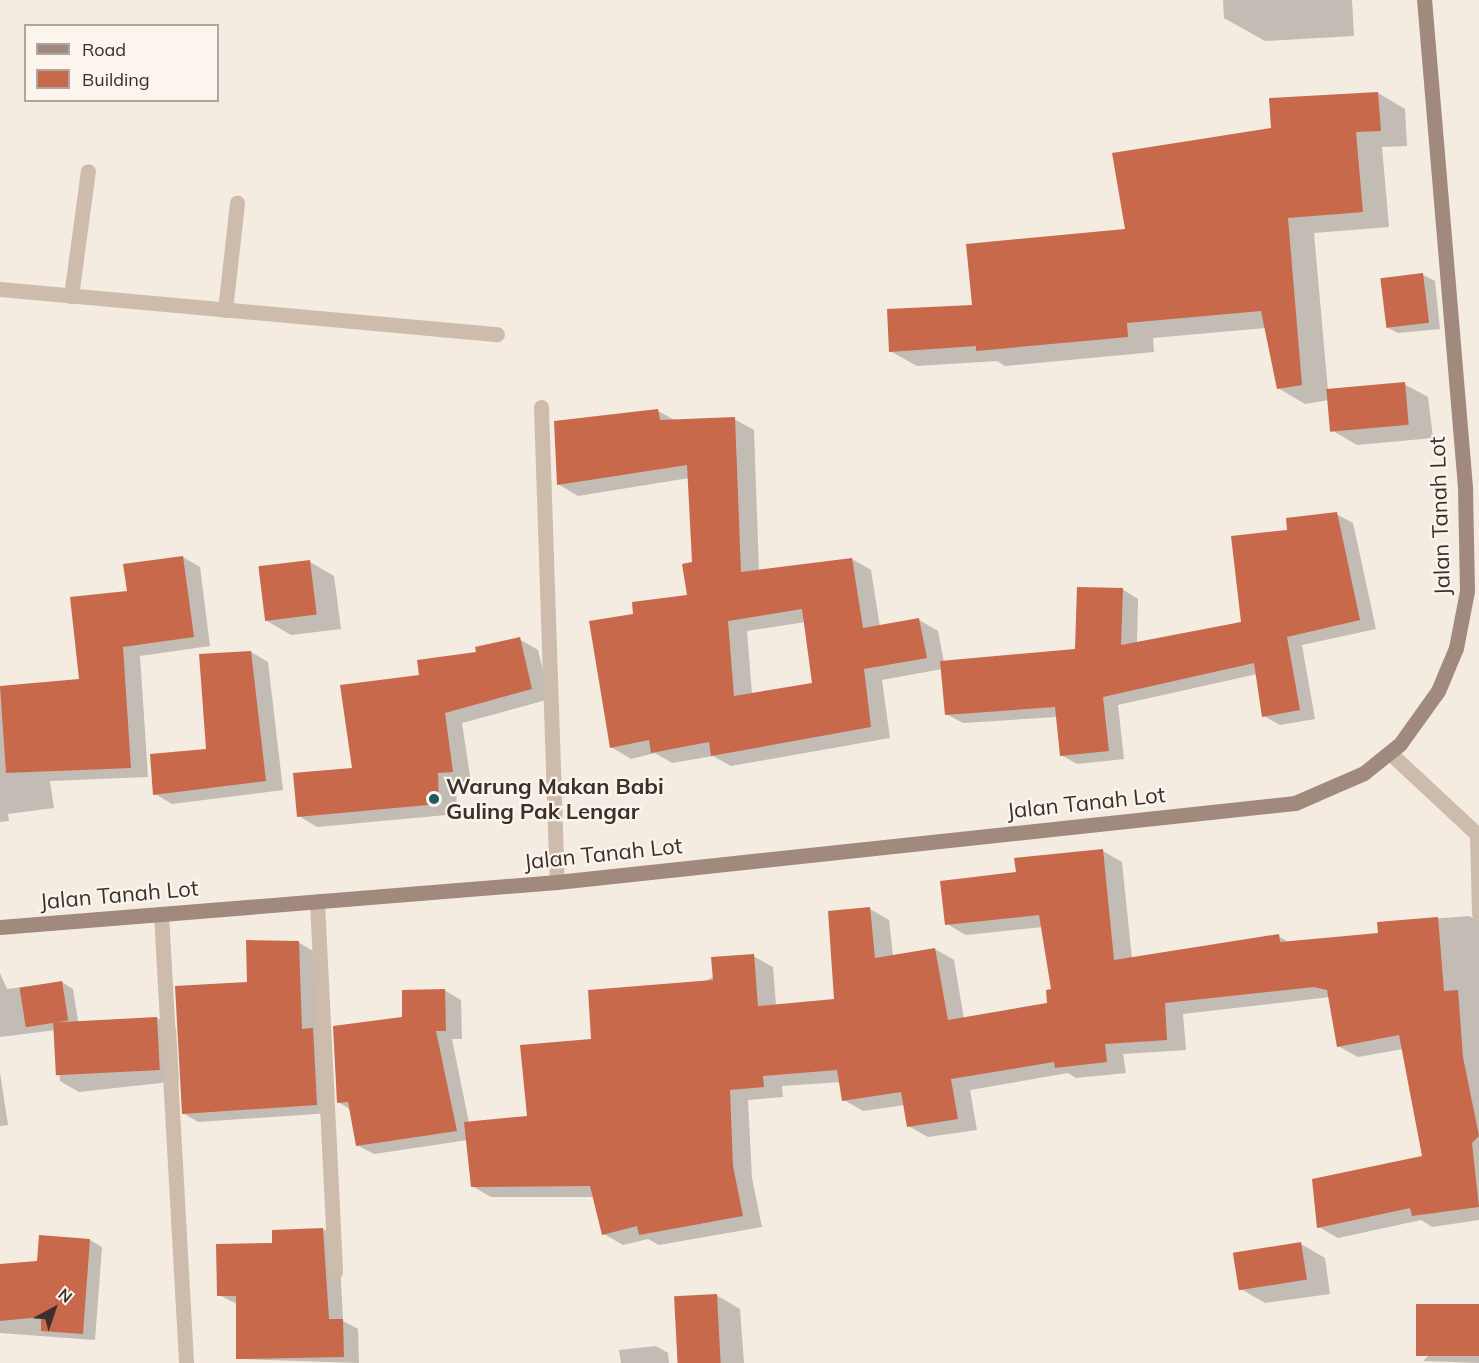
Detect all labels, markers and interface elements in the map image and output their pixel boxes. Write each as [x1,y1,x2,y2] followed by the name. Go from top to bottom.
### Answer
[24,24,219,102] legend
[82,38,126,61] text: Road
[82,68,150,91] text: Building
[1424,436,1456,596] street label: Jalan Tanah Lot
[446,773,664,824] place label: Warung Makan Babi Guling Pak Lengar
[1006,782,1166,824] street label: Jalan Tanah Lot
[427,792,441,806] marker: Warung Makan Babi Guling Pak Lengar
[523,833,683,875] street label: Jalan Tanah Lot
[39,875,199,915] street label: Jalan Tanah Lot
[24,1279,84,1339] north arrow
[55,1284,77,1307] text: N

